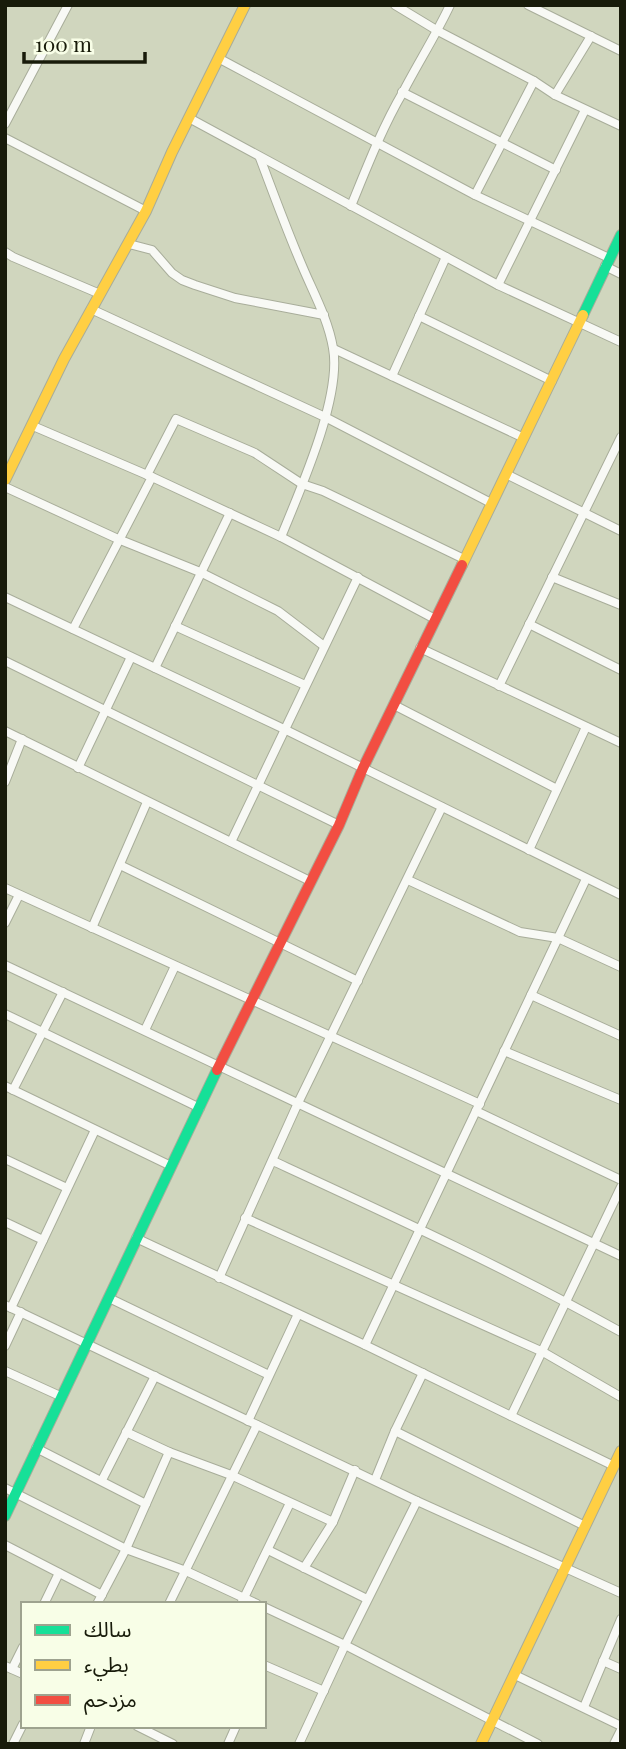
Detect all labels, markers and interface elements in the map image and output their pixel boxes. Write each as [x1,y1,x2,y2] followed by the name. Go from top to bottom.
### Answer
[24,21,145,65] scale bar
[35,29,92,57] text: 100 m
[21,1602,266,1728] legend
[84,1614,131,1642] text: سالك
[84,1649,129,1681] text: بطيء
[84,1684,137,1715] text: مزدحم

